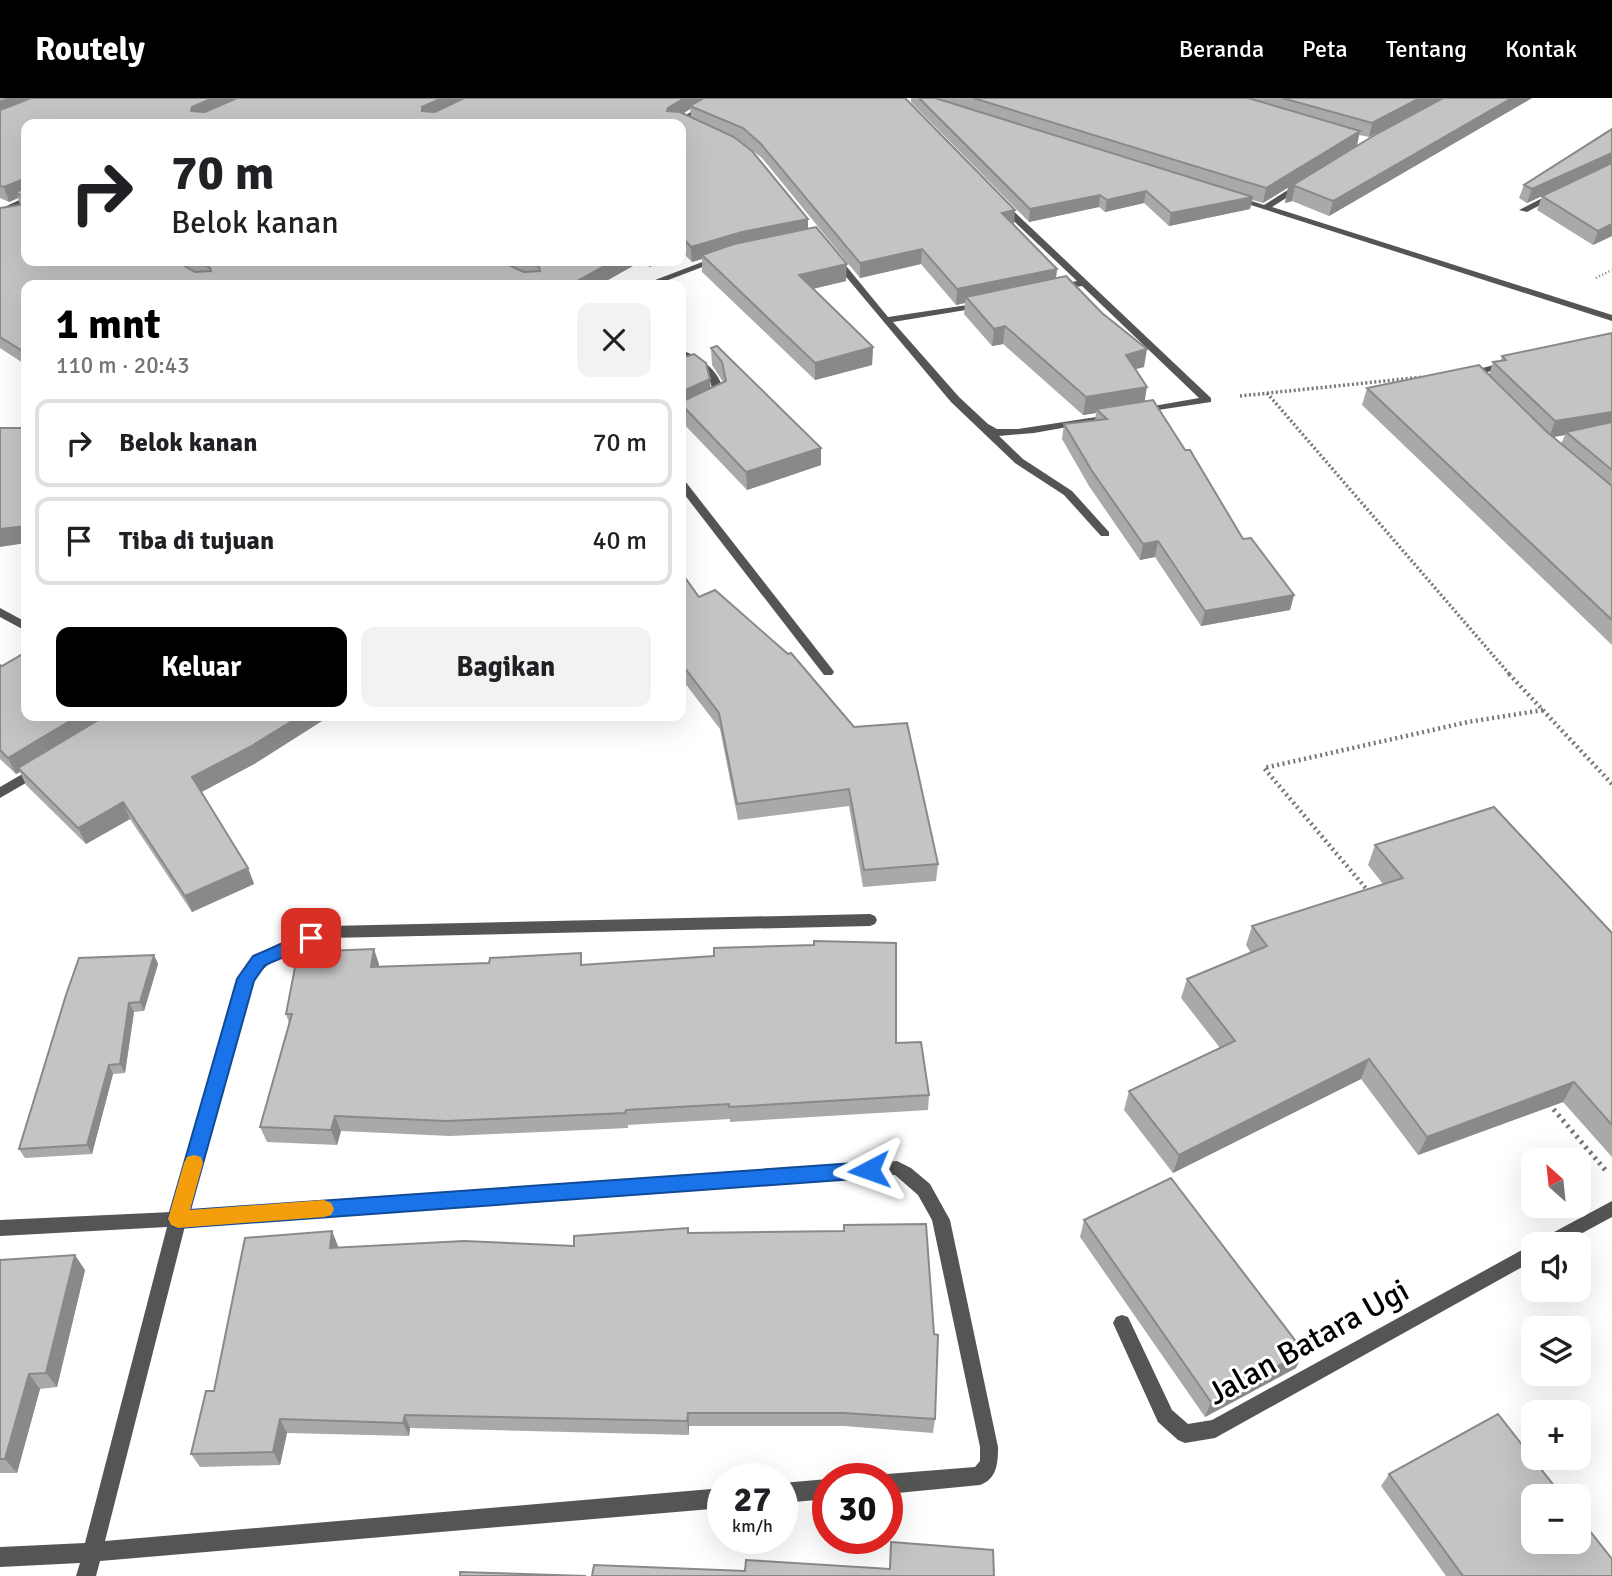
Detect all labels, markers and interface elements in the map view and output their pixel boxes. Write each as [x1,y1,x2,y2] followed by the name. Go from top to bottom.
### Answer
[35,29,145,70] text: Routely
[1179,34,1264,64] text: Beranda
[1302,34,1348,64] text: Peta
[1386,34,1467,64] text: Tentang
[1505,34,1577,64] text: Kontak
[171,143,274,203] text: 70 m
[56,147,147,238] icon: right
[171,203,339,242] text: Belok kanan
[56,299,161,350] text: 1 mnt
[577,303,651,377] button: close
[56,351,190,380] text: 110 m · 20:43
[60,424,98,462] icon: right
[119,427,257,459] text: Belok kanan
[592,427,647,459] text: 70 m
[60,522,98,560] icon: arrive
[119,525,274,557] text: Tiba di tujuan
[592,525,647,557] text: 40 m
[56,627,347,707] button: Keluar
[361,627,651,707] button: Bagikan
[281,908,341,968] pin
[292,919,330,957] icon: arrive
[832,1133,906,1207] position arrow
[1521,1148,1591,1218] north arrow
[1521,1148,1591,1554] map controls
[1521,1232,1591,1302] button: sound
[1200,1271,1416,1413] street label: Jalan Batara Ugi
[1521,1316,1591,1386] button: layers
[1521,1400,1591,1470] button: +
[812,1463,903,1554] speed limit sign: 30
[734,1478,771,1521] text: 27
[1521,1484,1591,1554] button: −
[732,1515,773,1537] text: km/h

